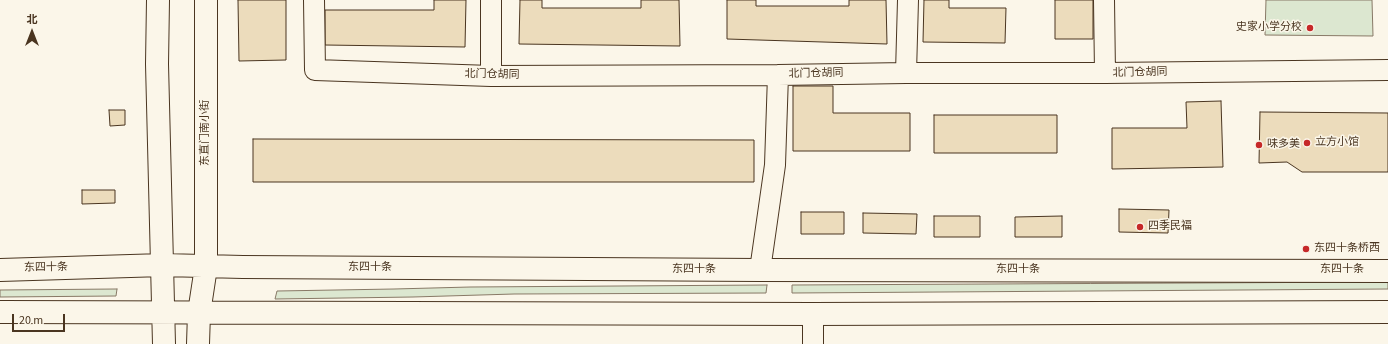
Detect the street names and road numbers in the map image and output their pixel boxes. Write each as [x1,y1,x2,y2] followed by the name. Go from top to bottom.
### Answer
[1112,66,1168,80] street label: 北门仓胡同
[788,67,844,81] street label: 北门仓胡同
[464,68,520,82] street label: 北门仓胡同
[199,100,213,166] street label: 东直门南小街
[24,261,68,275] street label: 东四十条
[348,261,392,275] street label: 东四十条
[672,263,716,277] street label: 东四十条
[996,263,1040,277] street label: 东四十条
[1320,263,1364,277] street label: 东四十条

